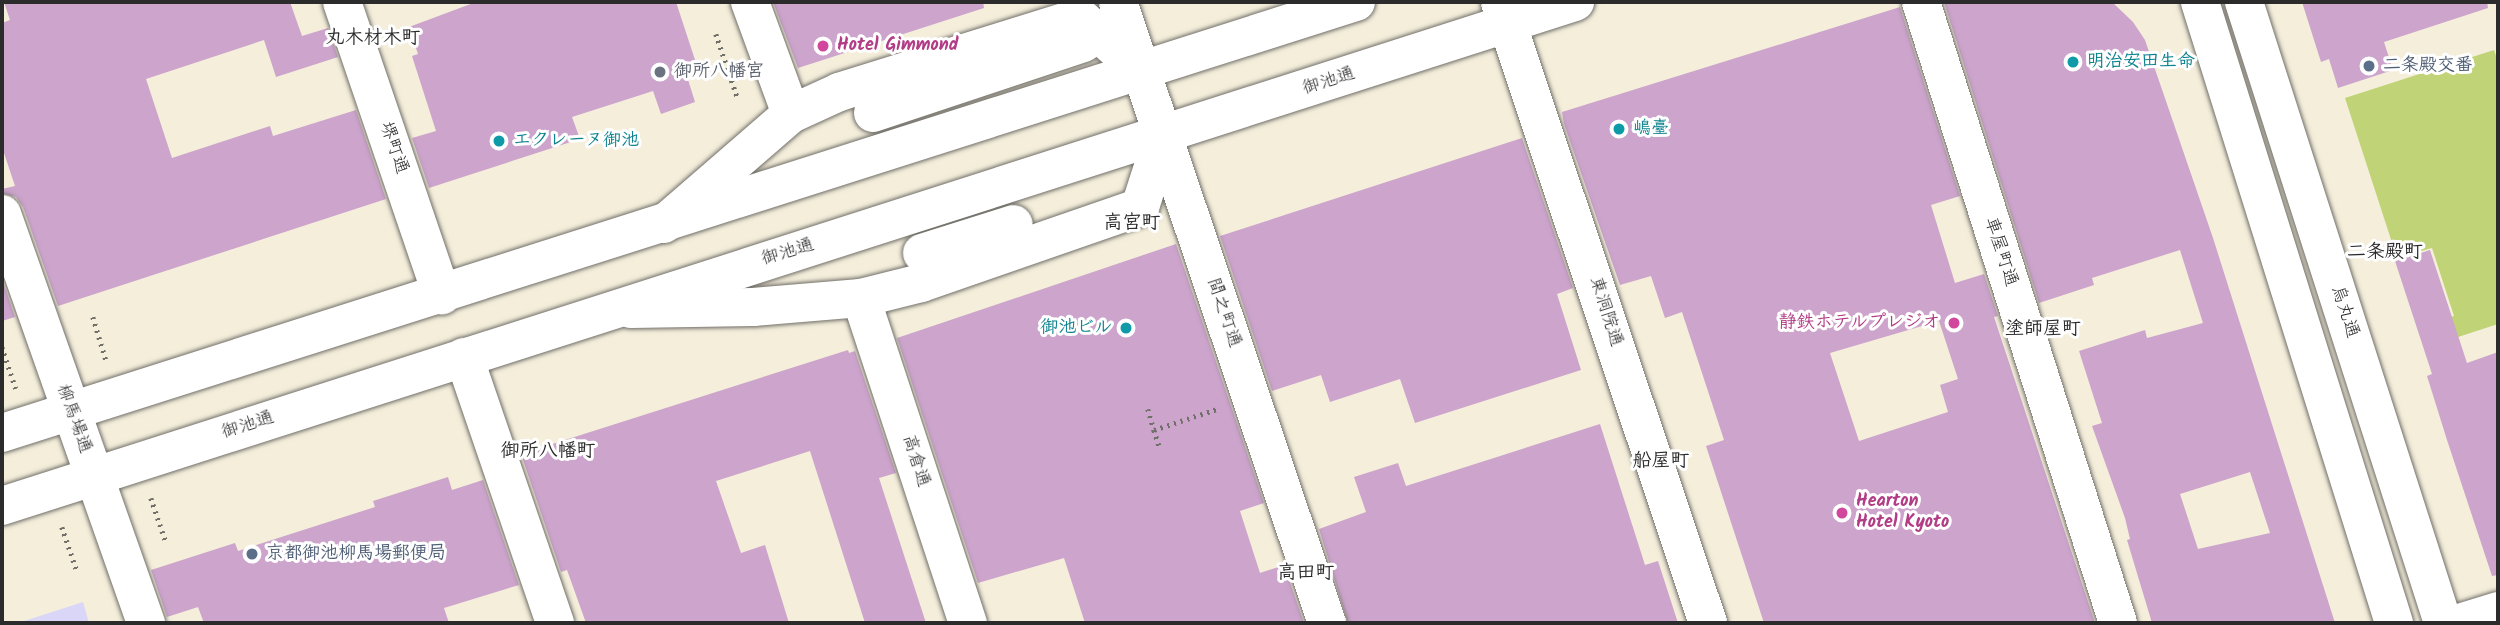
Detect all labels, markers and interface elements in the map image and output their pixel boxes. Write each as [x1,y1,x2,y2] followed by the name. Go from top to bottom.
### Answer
[326,28,420,50] district label: 丸木材木町
[837,35,958,57] place label: Hotel Gimmond
[815,38,831,54] marker: Hotel Gimmond
[2087,51,2195,73] place label: 明治安田生命
[2065,54,2081,70] marker: 明治安田生命
[2383,55,2473,77] place label: 二条殿交番
[2361,58,2377,74] marker: 二条殿交番
[674,61,764,83] place label: 御所八幡宮
[1300,63,1358,101] street label: 御池通
[652,64,668,80] marker: 御所八幡宮
[1633,118,1669,140] place label: 嶋臺
[374,119,412,177] street label: 堺町通
[1611,121,1627,137] marker: 嶋臺
[513,130,640,152] place label: エクレーヌ御池
[491,133,507,149] marker: エクレーヌ御池
[1104,213,1160,235] district label: 高宮町
[1979,214,2021,290] street label: 車屋町通
[759,235,817,271] street label: 御池通
[2347,242,2423,264] district label: 二条殿町
[1584,274,1626,350] street label: 東洞院通
[1201,275,1245,351] street label: 間之町通
[2325,283,2363,341] street label: 烏丸通
[1778,312,1940,334] place label: 静鉄ホテルプレジオ
[1946,315,1962,331] marker: 静鉄ホテルプレジオ
[1040,317,1112,339] place label: 御池ビル
[2005,319,2081,341] district label: 塗師屋町
[1118,320,1134,336] marker: 御池ビル
[51,381,95,457] street label: 柳馬場通
[219,407,277,445] street label: 御池通
[896,432,934,490] street label: 高倉通
[501,441,595,463] district label: 御所八幡町
[1633,451,1689,473] district label: 船屋町
[1856,492,1949,534] place label: Hearton Hotel Kyoto
[1834,505,1850,521] marker: Hearton Hotel Kyoto
[266,543,446,565] place label: 京都御池柳馬場郵便局
[244,546,260,562] marker: 京都御池柳馬場郵便局
[1278,563,1334,585] district label: 高田町

